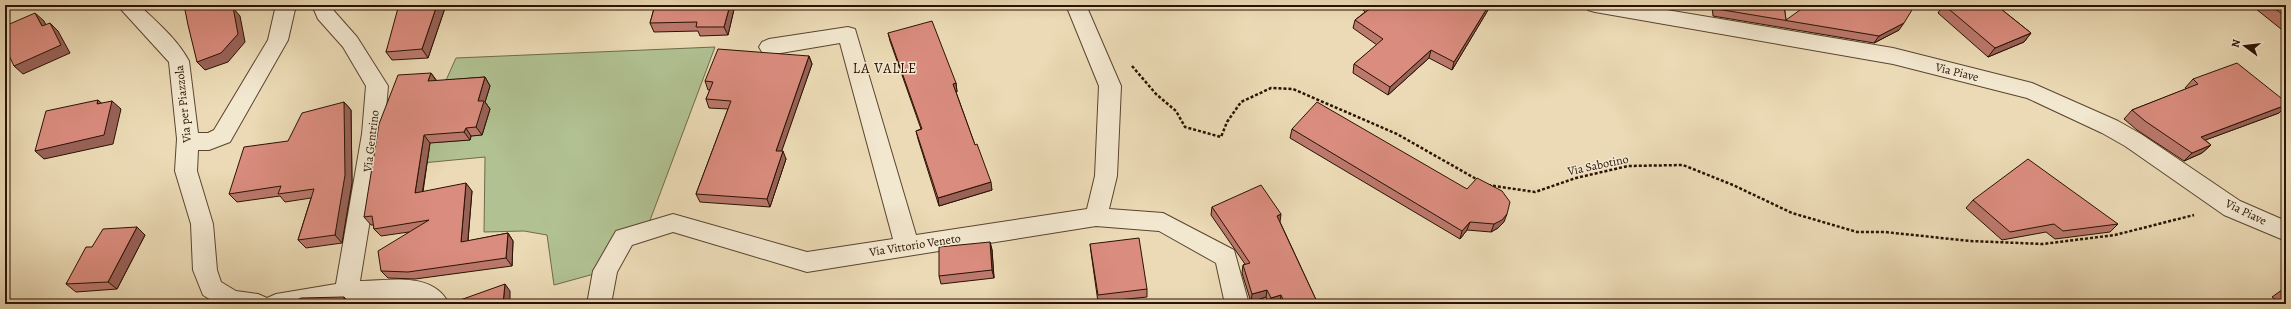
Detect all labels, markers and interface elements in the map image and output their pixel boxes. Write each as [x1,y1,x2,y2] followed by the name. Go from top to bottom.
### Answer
[2225,26,2265,66] north arrow
[2228,38,2244,49] text: N
[853,59,917,78] district label: LA VALLE
[1933,59,1980,85] street label: Via Piave
[171,64,195,145] street label: Via per Piazzola
[359,109,383,174] street label: Via Gentrino
[1565,151,1630,179] street label: Via Sabotino
[2222,195,2269,229] street label: Via Piave
[867,230,962,260] street label: Via Vittorio Veneto

